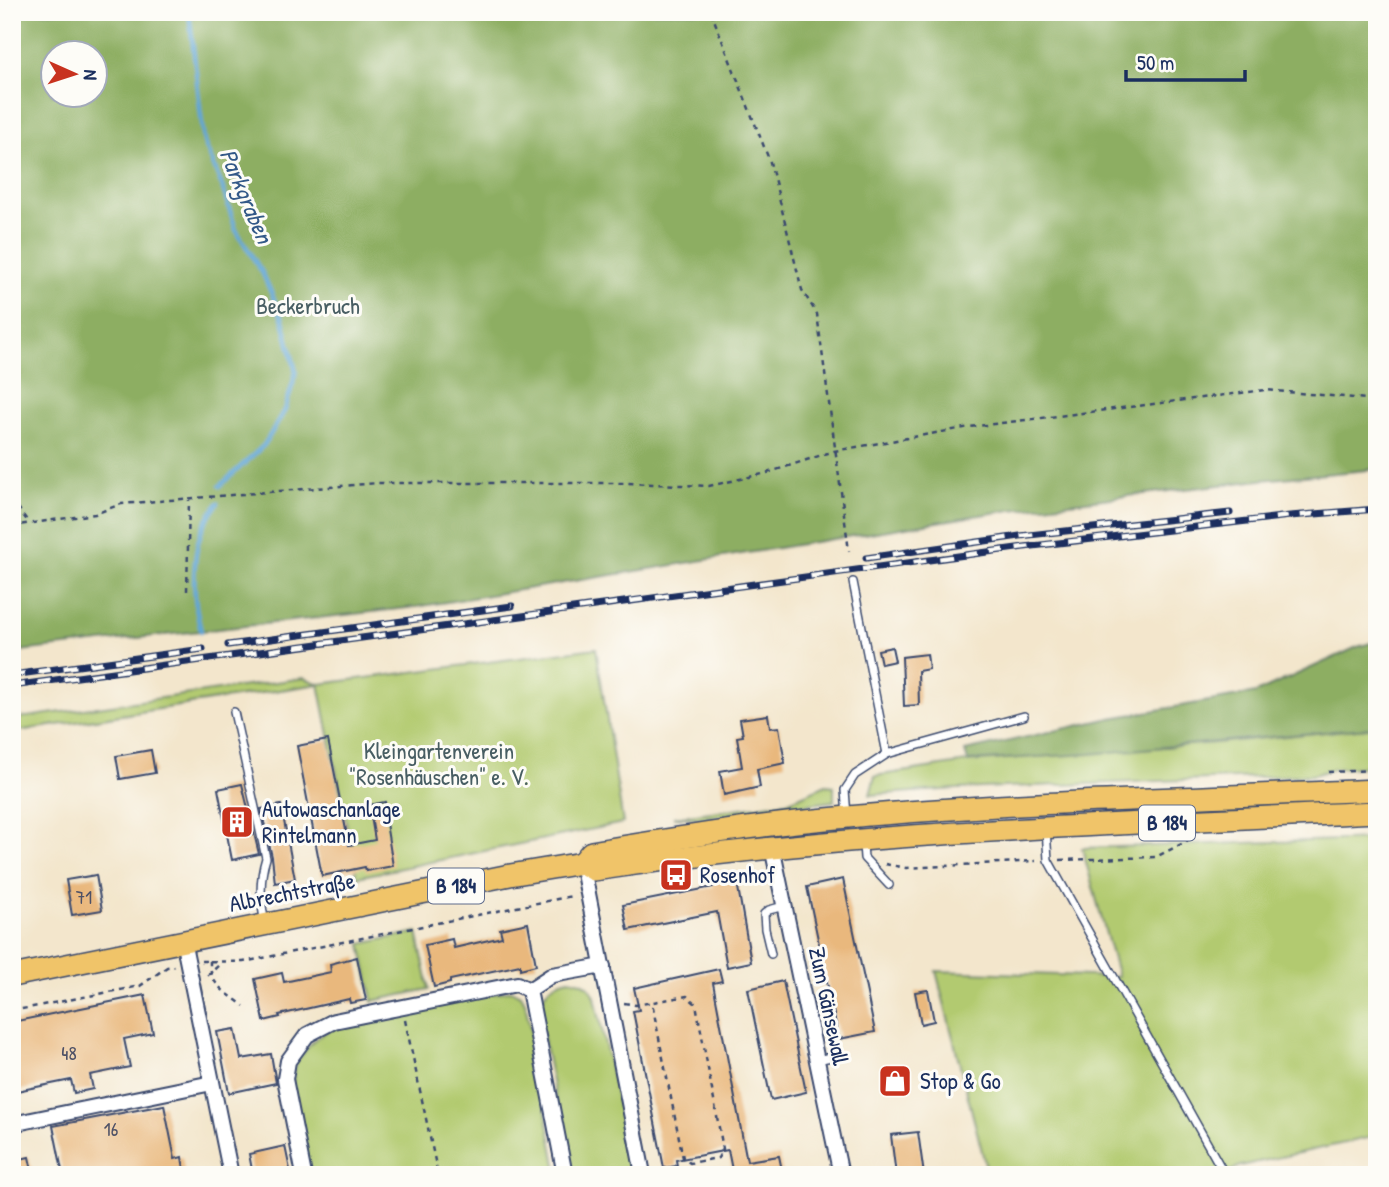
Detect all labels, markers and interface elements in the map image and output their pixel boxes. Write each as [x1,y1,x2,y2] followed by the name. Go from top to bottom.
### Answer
[38,38,108,108] north arrow
[1126,38,1246,82] scale bar
[1137,48,1174,77] text: 50 m
[78,69,104,81] text: N
[212,143,282,250] water label: Parkgraben
[256,290,360,321] park label: Beckerbruch
[349,735,529,792] park label: Kleingartenverein "Rosenhäuschen" e. V.
[262,793,401,850] place label: Autowaschanlage Rintelmann
[218,803,256,841] building icon: Autowaschanlage Rintelmann
[1139,806,1195,840] road number: B 184
[657,856,695,894] bus stop icon: Rosenhof
[700,859,776,890] place label: Rosenhof
[226,864,357,919] street label: Albrechtstraße
[428,868,484,903] road number: B 184
[76,884,92,910] house number: 71
[802,944,857,1069] street label: Zum Gänsewall
[61,1040,77,1066] house number: 48
[876,1062,914,1100] shop icon: Stop & Go
[920,1065,1001,1096] place label: Stop & Go
[104,1116,118,1142] house number: 16

